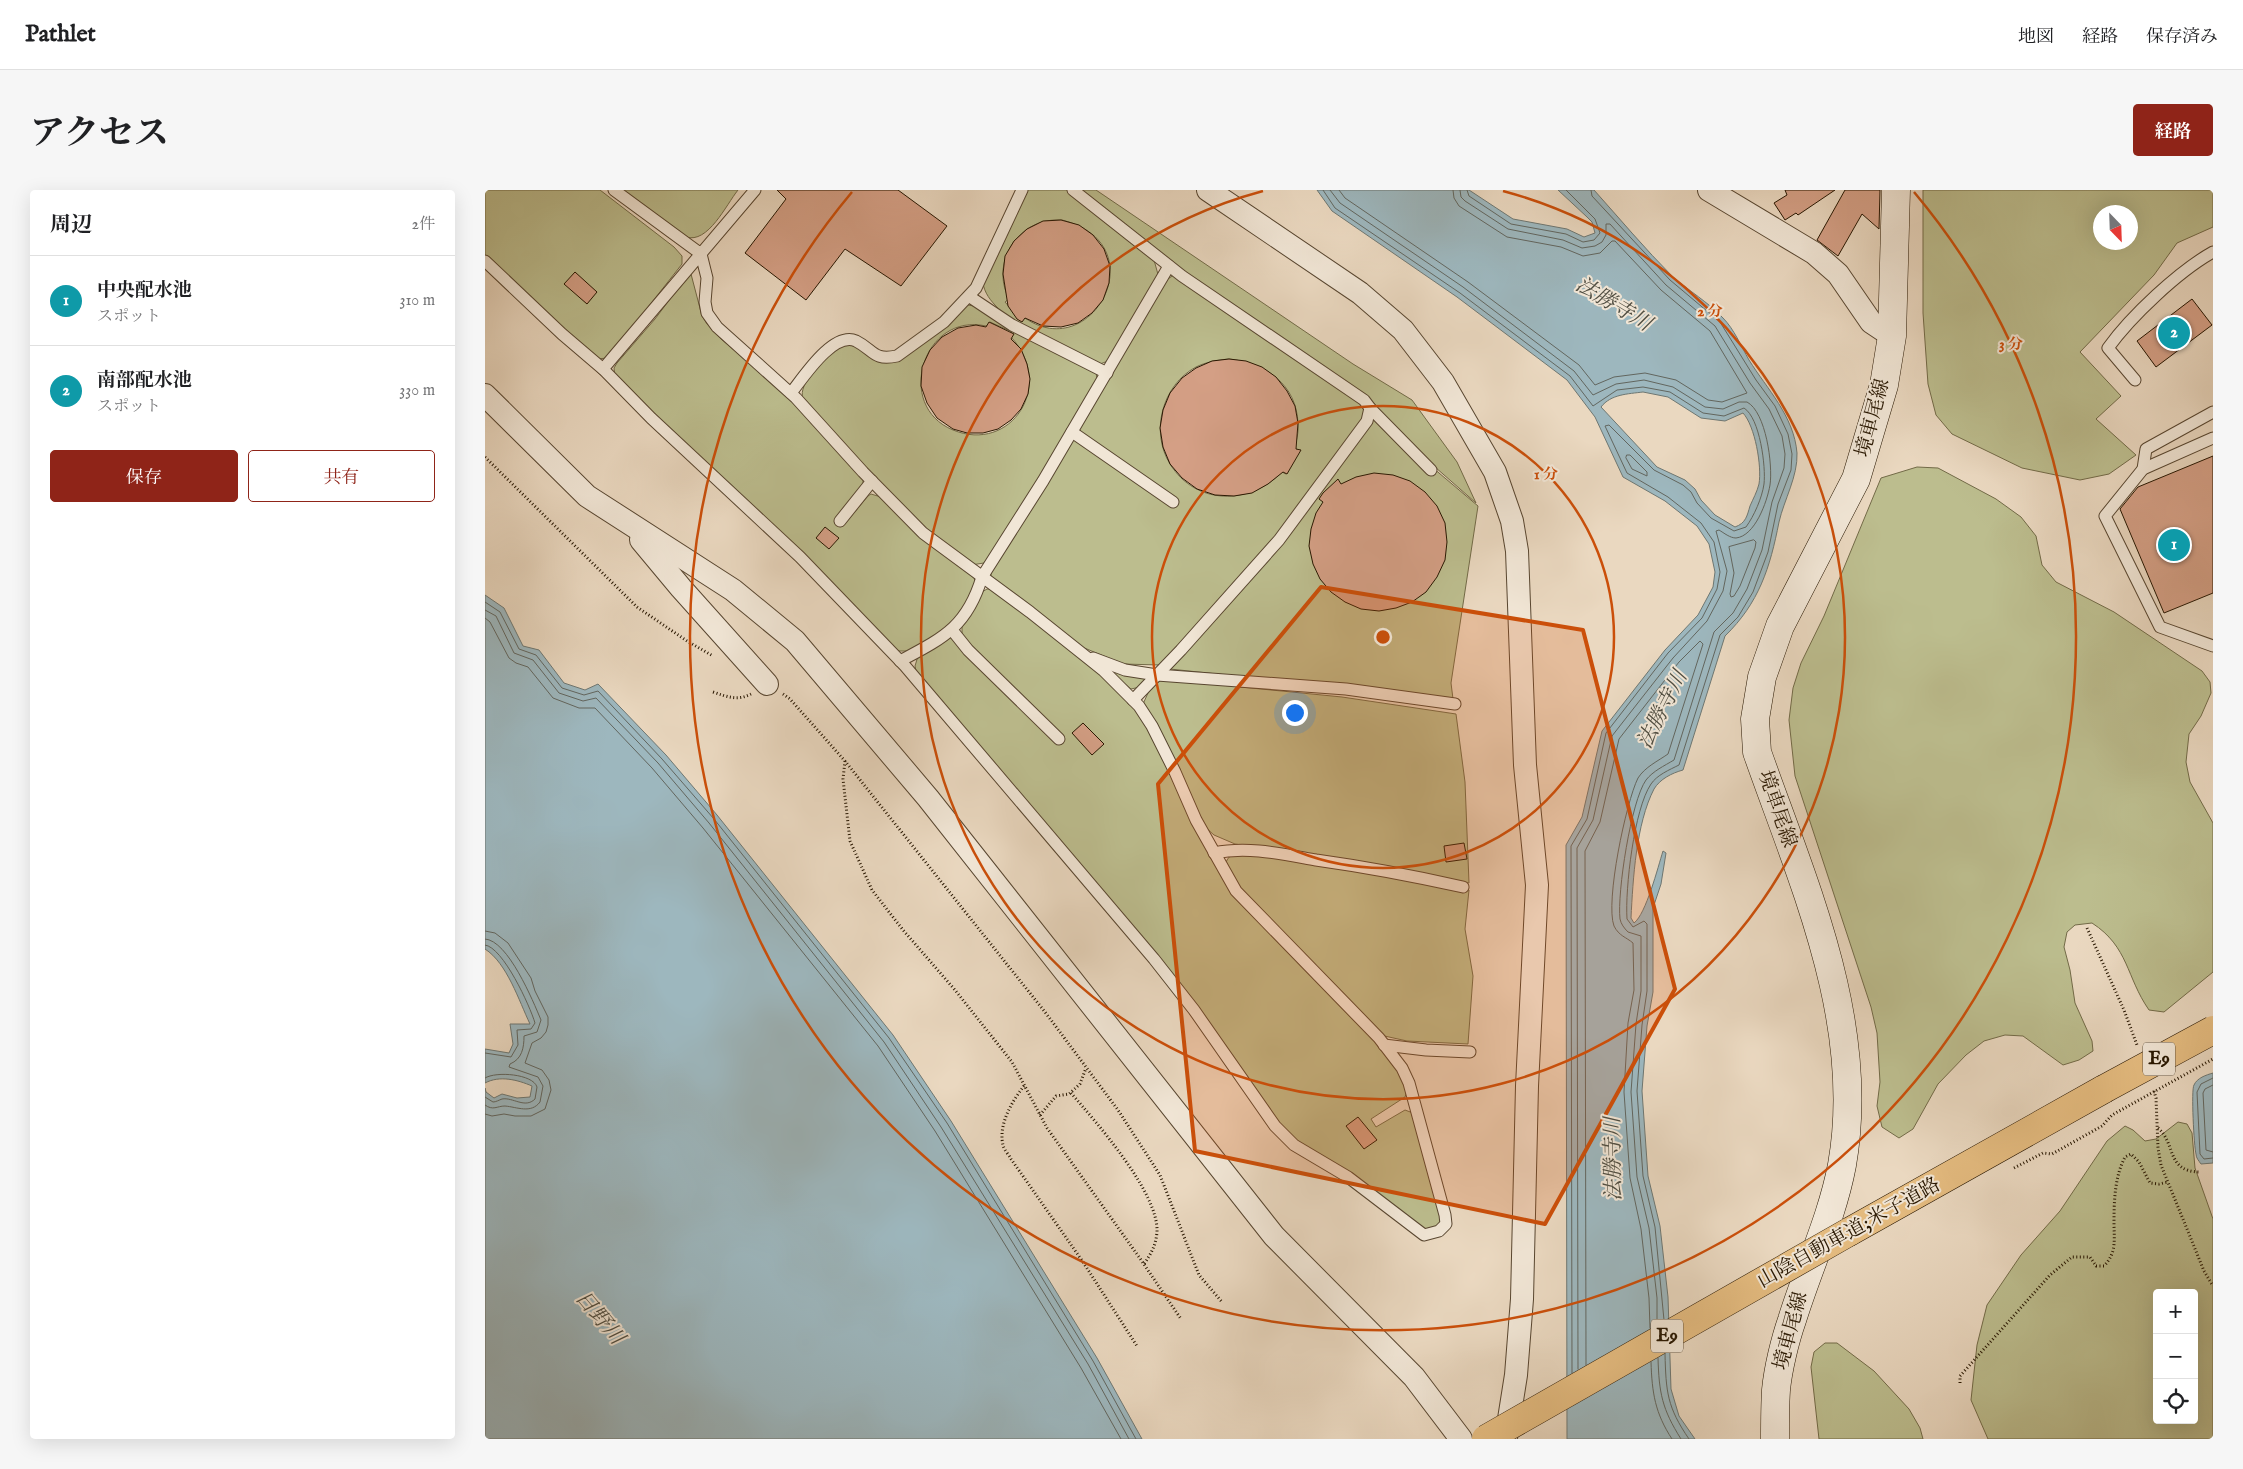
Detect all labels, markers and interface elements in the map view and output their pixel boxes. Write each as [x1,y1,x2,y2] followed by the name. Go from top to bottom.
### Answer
[25,19,96,50] text: Pathlet
[2018,26,2054,49] text: 地図
[2082,26,2118,49] text: 経路
[2146,26,2218,49] text: 保存済み
[2133,104,2213,156] button: 経路
[30,112,169,157] text: アクセス
[2093,205,2138,250] north arrow
[50,212,92,239] text: 周辺
[411,215,435,235] text: 2件
[1570,272,1658,339] water label: 法勝寺川
[97,279,192,303] text: 中央配水池
[63,291,69,311] text: 1
[399,291,435,311] text: 310 m
[1697,302,1723,321] text: 2 分
[97,307,161,327] text: スポット
[2158,314,2190,352] pin: 2
[1999,335,2023,354] text: 3 分
[97,369,192,393] text: 南部配水池
[1851,376,1895,460] street label: 境車尾線
[62,381,70,401] text: 2
[399,381,435,401] text: 330 m
[97,397,161,417] text: スポット
[50,450,238,502] button: 保存
[248,450,435,502] button: 共有
[1534,465,1558,484] text: 1 分
[2158,526,2190,564] pin: 1
[1374,628,1392,646] centre of rings
[1632,665,1695,754] water label: 法勝寺川
[1282,700,1308,726] your location
[1752,767,1802,851] street label: 境車尾線
[2143,1042,2175,1076] road number: E9
[1600,1115,1628,1201] water label: 法勝寺川
[1753,1172,1945,1294] street label: 山陰自動車道;米子道路
[568,1285,631,1352] water label: 日野川
[1769,1289,1813,1373] street label: 境車尾線
[2153,1289,2198,1424] map controls
[2153,1289,2198,1334] button: +
[1651,1320,1683,1352] road number: E9
[2153,1334,2198,1379] button: −
[2153,1379,2198,1424] button: locate

